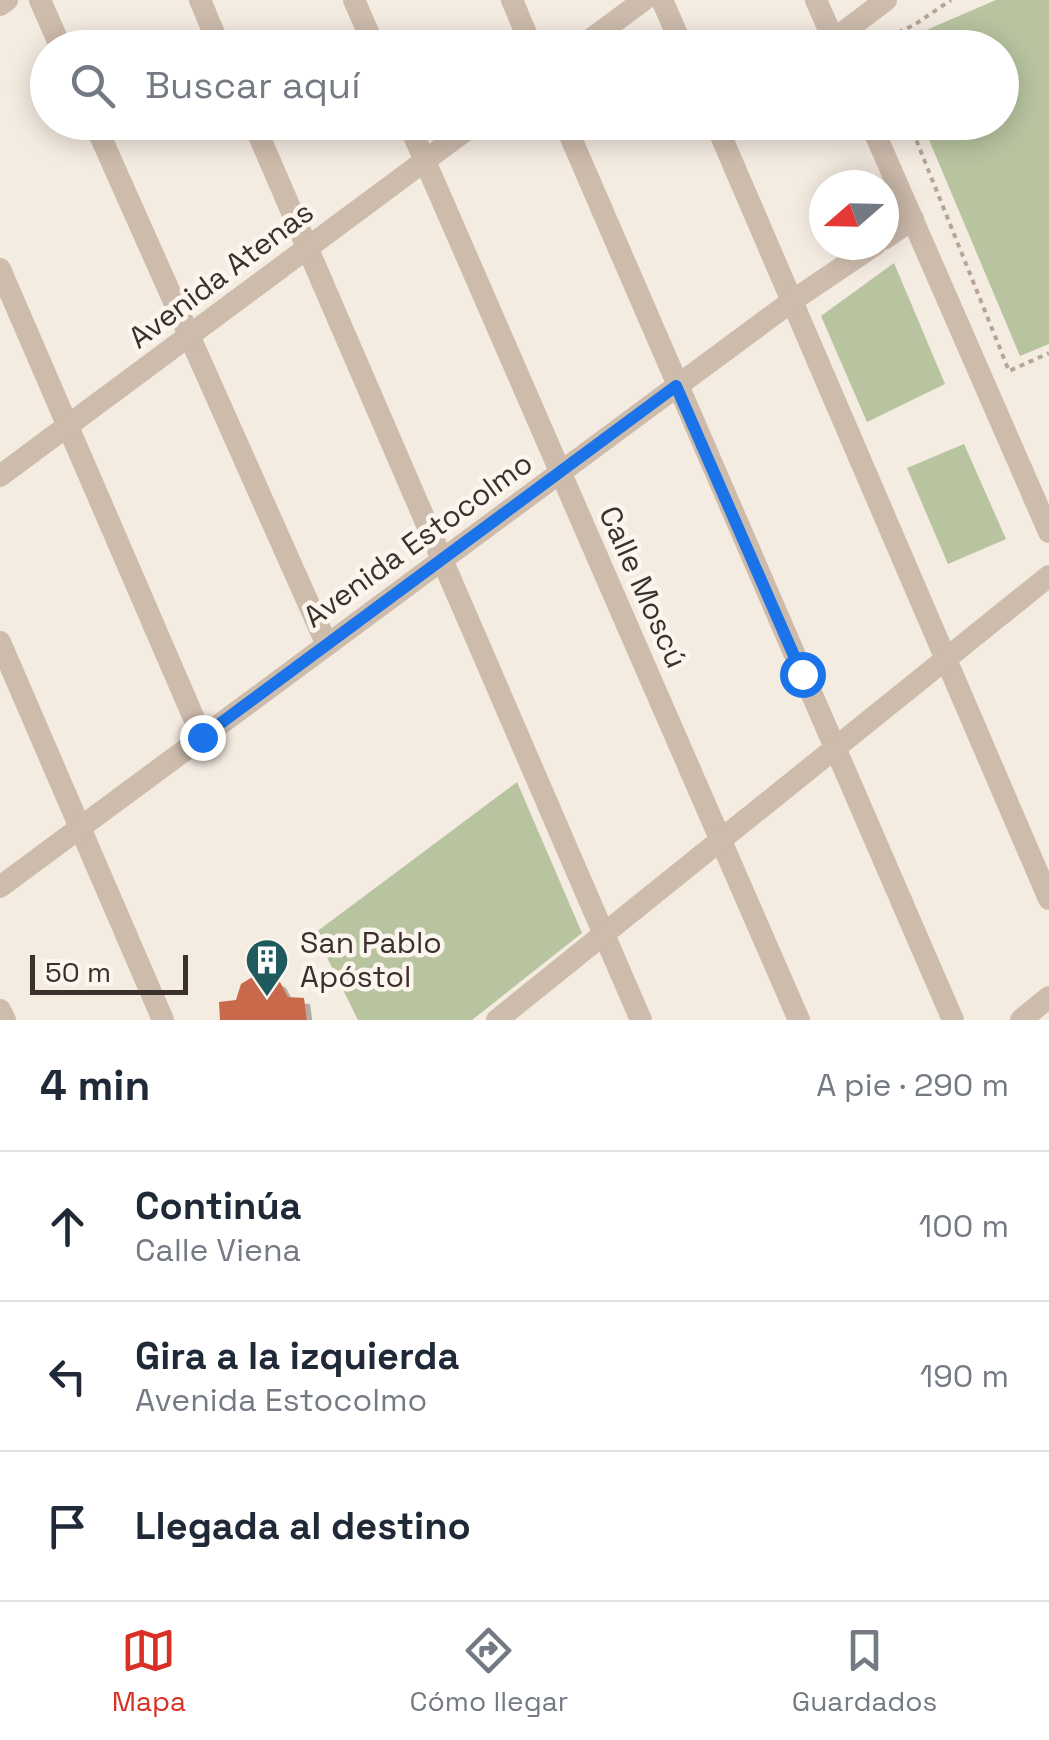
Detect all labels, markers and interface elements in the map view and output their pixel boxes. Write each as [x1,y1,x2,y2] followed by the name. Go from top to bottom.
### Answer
[30,30,1019,140] search box
[65,58,120,113] icon: search
[145,61,360,109] text: Buscar aquí
[809,170,899,260] north arrow
[120,192,321,357] street label: Avenida Atenas
[295,443,540,636] street label: Avenida Estocolmo
[590,500,697,674] street label: Calle Moscú
[780,652,826,698] route start
[180,715,226,761] route end
[300,923,442,996] place label: San Pablo Apóstol
[244,937,290,998] building icon: San Pablo Apóstol
[30,950,188,994] scale bar
[45,954,111,990] text: 50 m
[40,1059,150,1112] text: 4 min
[816,1065,1009,1105] text: A pie · 290 m
[135,1182,302,1230] text: Continúa
[40,1199,95,1254] icon: ahead
[919,1206,1009,1246] text: 100 m
[135,1230,301,1270] text: Calle Viena
[135,1332,460,1380] text: Gira a la izquierda
[40,1349,95,1404] icon: left
[920,1356,1009,1396] text: 190 m
[135,1380,427,1420] text: Avenida Estocolmo
[40,1499,95,1554] icon: arrive
[135,1502,471,1550] text: Llegada al destino
[112,1623,186,1719] tab: Mapa
[410,1623,568,1719] tab: Cómo llegar
[792,1623,937,1719] tab: Guardados

